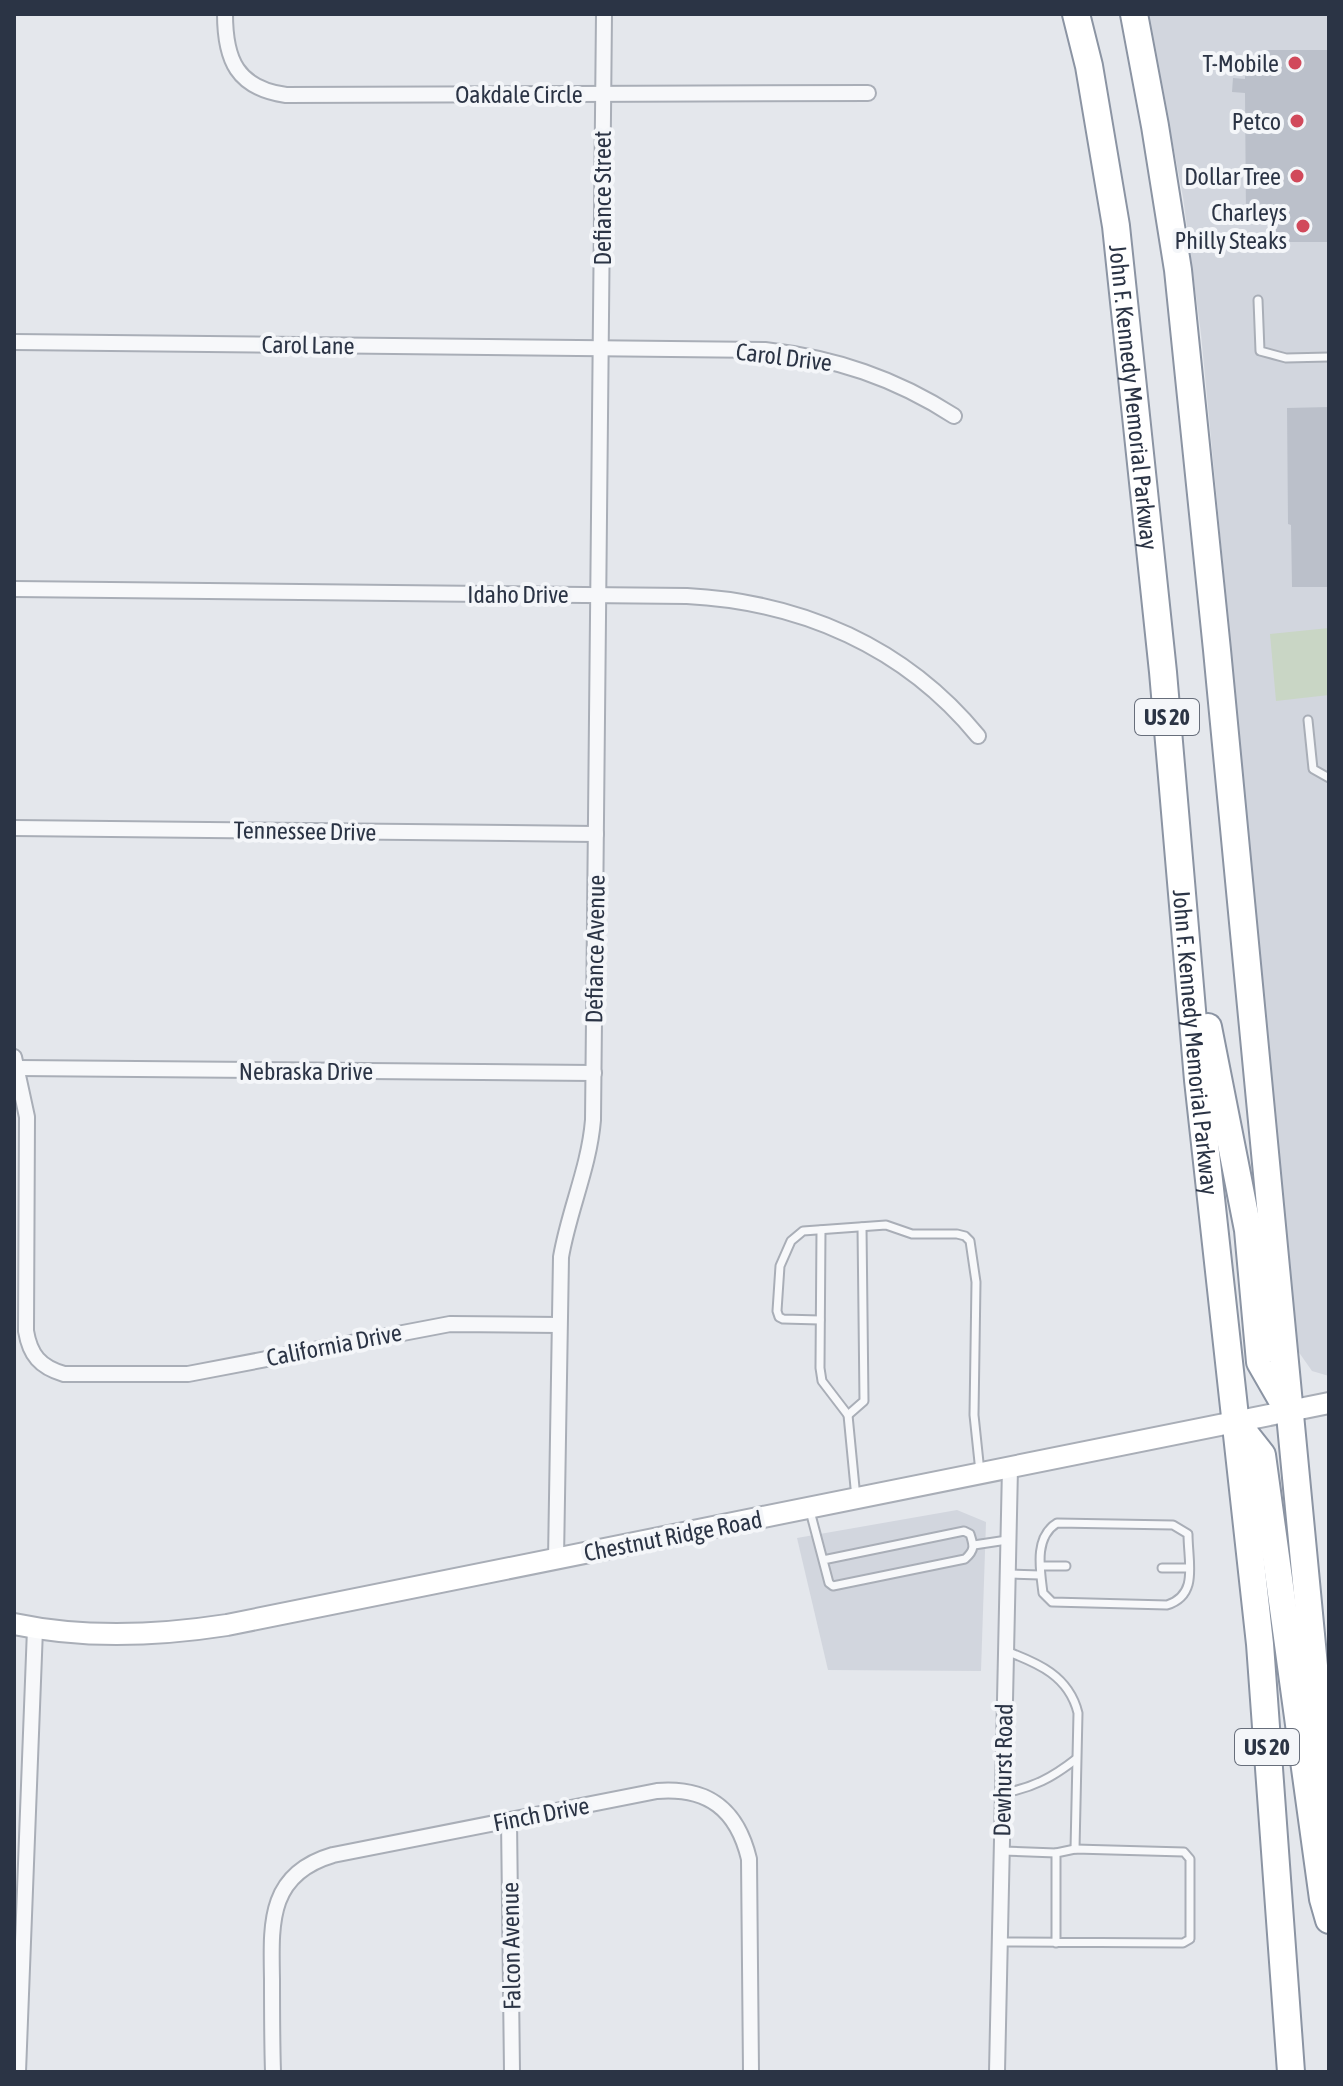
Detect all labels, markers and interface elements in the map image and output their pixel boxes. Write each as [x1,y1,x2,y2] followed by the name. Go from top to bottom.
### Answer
[1202,50,1279,77] place label: T-Mobile
[1286,54,1304,72] marker: T-Mobile
[455,81,583,108] street label: Oakdale Circle
[1232,108,1281,135] place label: Petco
[1288,112,1306,130] marker: Petco
[589,130,616,266] street label: Defiance Street
[1184,163,1281,190] place label: Dollar Tree
[1288,167,1306,185] marker: Dollar Tree
[1175,199,1287,254] place label: Charleys Philly Steaks
[1294,217,1312,235] marker: Charleys Philly Steaks
[1105,243,1164,551] street label: John F. Kennedy Memorial Parkway
[261,331,355,359] street label: Carol Lane
[734,338,834,376] street label: Carol Drive
[467,581,569,608] street label: Idaho Drive
[1135,699,1199,735] road number: US 20
[233,816,377,846] street label: Tennessee Drive
[580,874,610,1024] street label: Defiance Avenue
[1168,888,1224,1196] street label: John F. Kennedy Memorial Parkway
[239,1058,373,1085] street label: Nebraska Drive
[264,1319,404,1371] street label: California Drive
[582,1505,764,1567] street label: Chestnut Ridge Road
[988,1703,1018,1837] street label: Dewhurst Road
[1235,1729,1299,1765] road number: US 20
[491,1791,591,1837] street label: Finch Drive
[496,1882,526,2010] street label: Falcon Avenue

